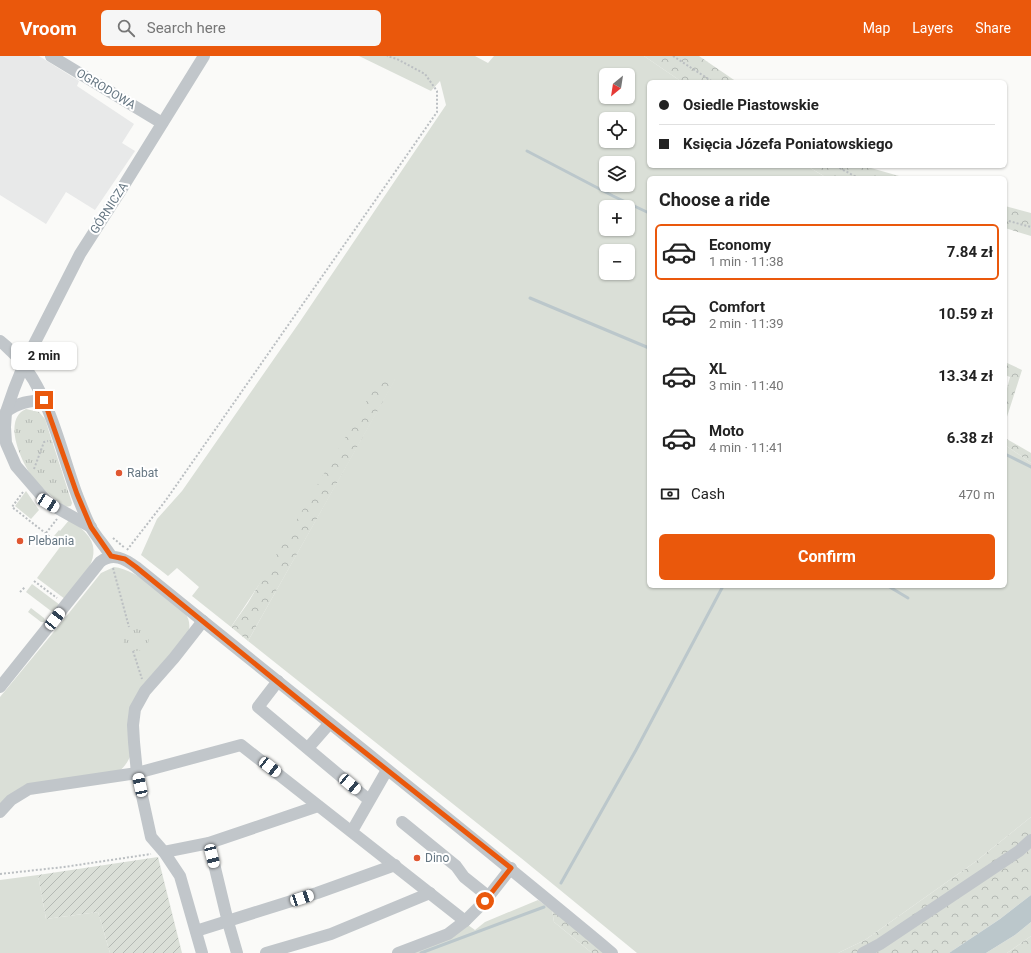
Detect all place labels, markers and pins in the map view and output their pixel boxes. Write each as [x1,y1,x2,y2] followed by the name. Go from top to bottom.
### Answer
[127,466,158,480] place label: Rabat
[114,468,124,478] marker: Rabat
[28,534,74,548] place label: Plebania
[15,536,25,546] marker: Plebania
[425,851,449,865] place label: Dino
[412,853,422,863] marker: Dino

